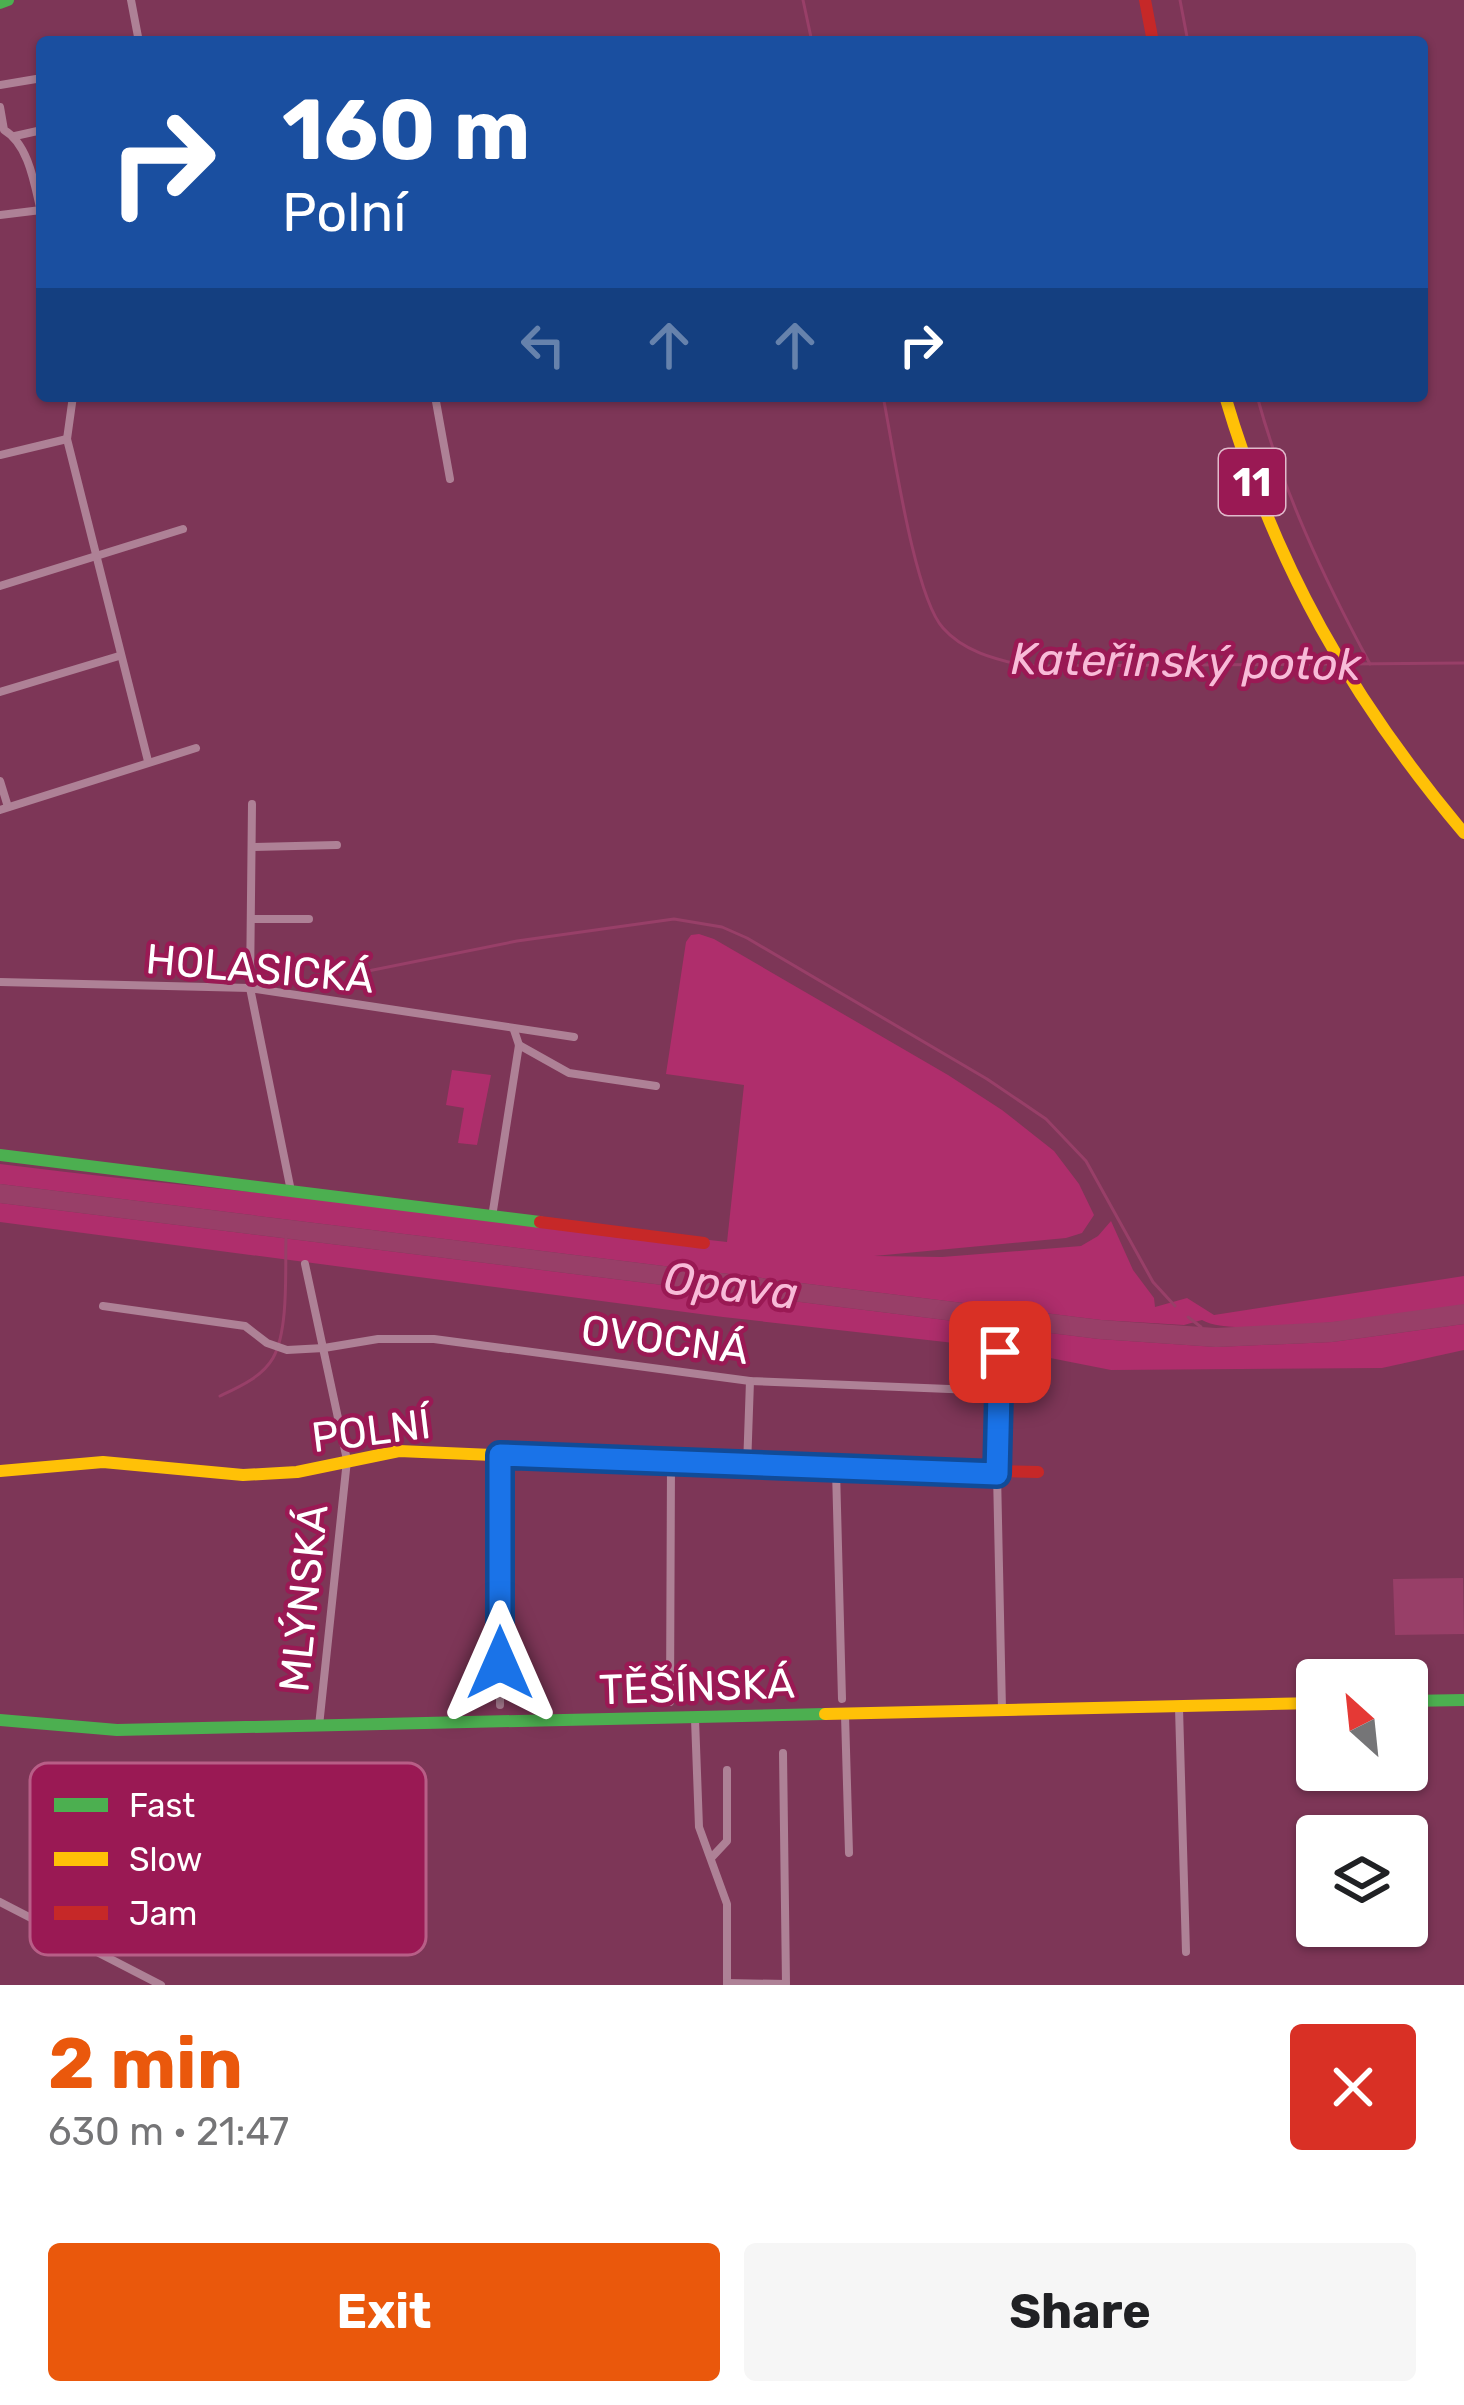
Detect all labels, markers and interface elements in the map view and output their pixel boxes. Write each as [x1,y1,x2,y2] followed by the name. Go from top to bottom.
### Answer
[282,80,530,180] text: 160 m
[84,84,240,240] icon: right
[282,181,406,245] text: Polní
[510,312,576,378] icon: left
[636,312,702,378] icon: ahead
[762,312,828,378] icon: ahead
[888,312,954,378] icon: right
[1219,449,1285,515] road number: 11
[1010,632,1362,691] water label: Kateřinský potok
[144,934,376,1004] street label: HOLASICKÁ
[661,1251,801,1320] water label: Opava
[949,1301,1051,1403] pin
[578,1305,751,1375] street label: OVOCNÁ
[967,1319,1033,1385] icon: arrive
[309,1399,435,1463] street label: POLNÍ
[269,1502,339,1694] street label: MLÝNSKÁ
[437,1600,563,1726] position arrow
[598,1659,796,1715] street label: TĚŠÍNSKÁ
[1296,1659,1428,1791] north arrow
[1296,1659,1428,1947] map controls
[30,1763,426,1955] legend
[129,1786,195,1825] text: Fast
[1296,1815,1428,1947] button: layers
[129,1840,203,1879] text: Slow
[129,1894,197,1933] text: Jam
[48,2021,243,2106] text: 2 min
[1290,2024,1416,2150] button: close
[48,2109,289,2155] text: 630 m · 21:47
[48,2243,720,2381] button: Exit
[744,2243,1416,2381] button: Share

